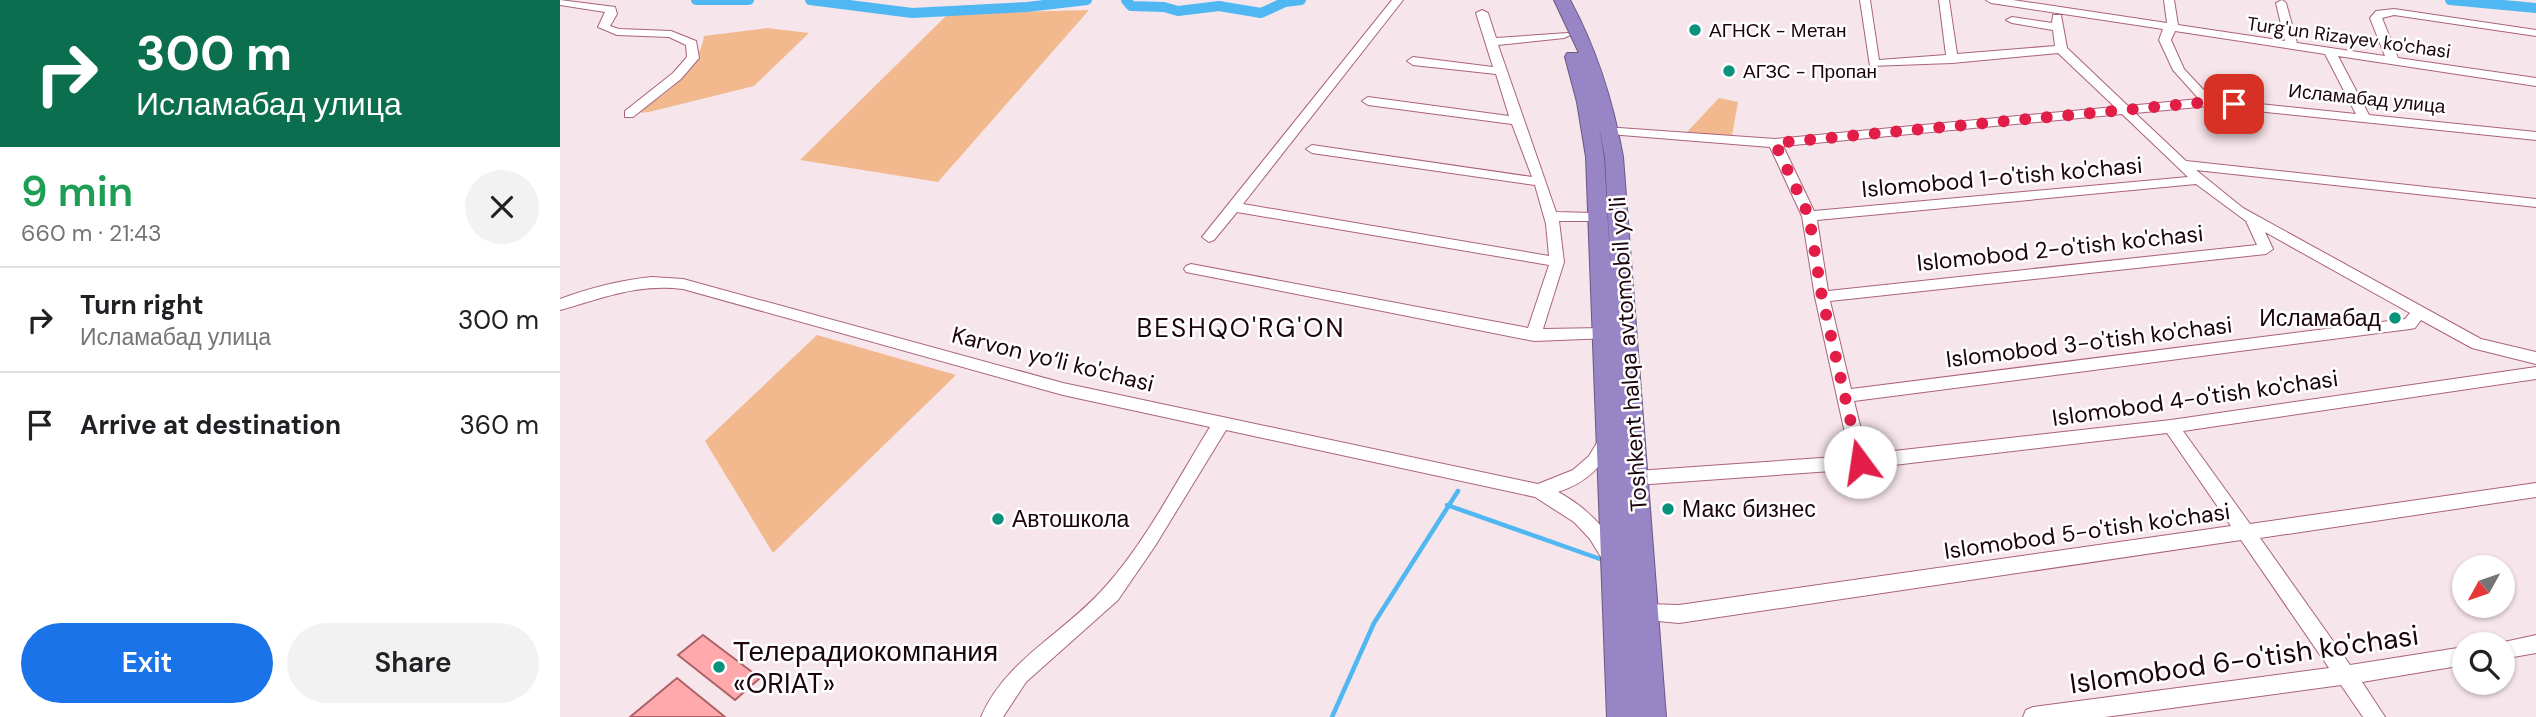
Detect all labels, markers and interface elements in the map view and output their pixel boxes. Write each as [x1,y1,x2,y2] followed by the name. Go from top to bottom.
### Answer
[2245,11,2452,64] street label: Turg'un Rizayev ko'chasi
[1709,18,1846,43] place label: АГНСК - Метан
[136,21,292,85] text: 300 m
[1687,22,1703,38] marker: АГНСК - Метан
[21,28,112,119] icon: right
[1743,59,1877,84] place label: АГЗС - Пропан
[1721,63,1737,79] marker: АГЗС - Пропан
[2204,74,2264,134] pin
[2287,78,2447,119] street label: Исламабад улица
[136,83,402,125] text: Исламабад улица
[2215,85,2253,123] icon: arrive
[1860,150,2144,204] street label: Islomobod 1-o'tish ko'chasi
[21,164,133,219] text: 9 min
[465,170,539,244] button: close
[1602,195,1654,513] street label: Toshkent halqa avtomobil yo'li
[21,218,162,248] text: 660 m · 21:43
[1915,218,2205,278] street label: Islomobod 2-o'tish ko'chasi
[80,288,204,322] text: Turn right
[21,301,59,339] icon: right
[458,303,539,337] text: 300 m
[2259,303,2382,333] place label: Исламабад
[1944,310,2234,374] street label: Islomobod 3-o'tish ko'chasi
[2387,310,2403,326] marker: Исламабад
[1137,311,1345,345] district label: BESHQO'RG'ON
[949,319,1157,399] street label: Karvon yo‘li ko'chasi
[80,322,271,352] text: Исламабад улица
[2050,363,2340,433] street label: Islomobod 4-o'tish ko'chasi
[21,406,59,444] icon: arrive
[80,408,341,442] text: Arrive at destination
[459,408,539,442] text: 360 m
[1823,425,1897,499] position arrow
[1682,494,1816,524] place label: Макс бизнес
[1942,496,2232,566] street label: Islomobod 5-o'tish ko'chasi
[1660,501,1676,517] marker: Макс бизнес
[1012,504,1130,534] place label: Автошкола
[990,511,1006,527] marker: Автошкола
[2452,555,2515,618] north arrow
[2452,555,2515,695] map controls
[2067,617,2421,702] street label: Islomobod 6-o'tish ko'chasi
[21,623,273,703] button: Exit
[287,623,539,703] button: Share
[2452,632,2515,695] button: search
[733,633,998,702] place label: Телерадиокомпания «ORIAT»
[711,659,727,675] marker: Телерадиокомпания «ORIAT»

